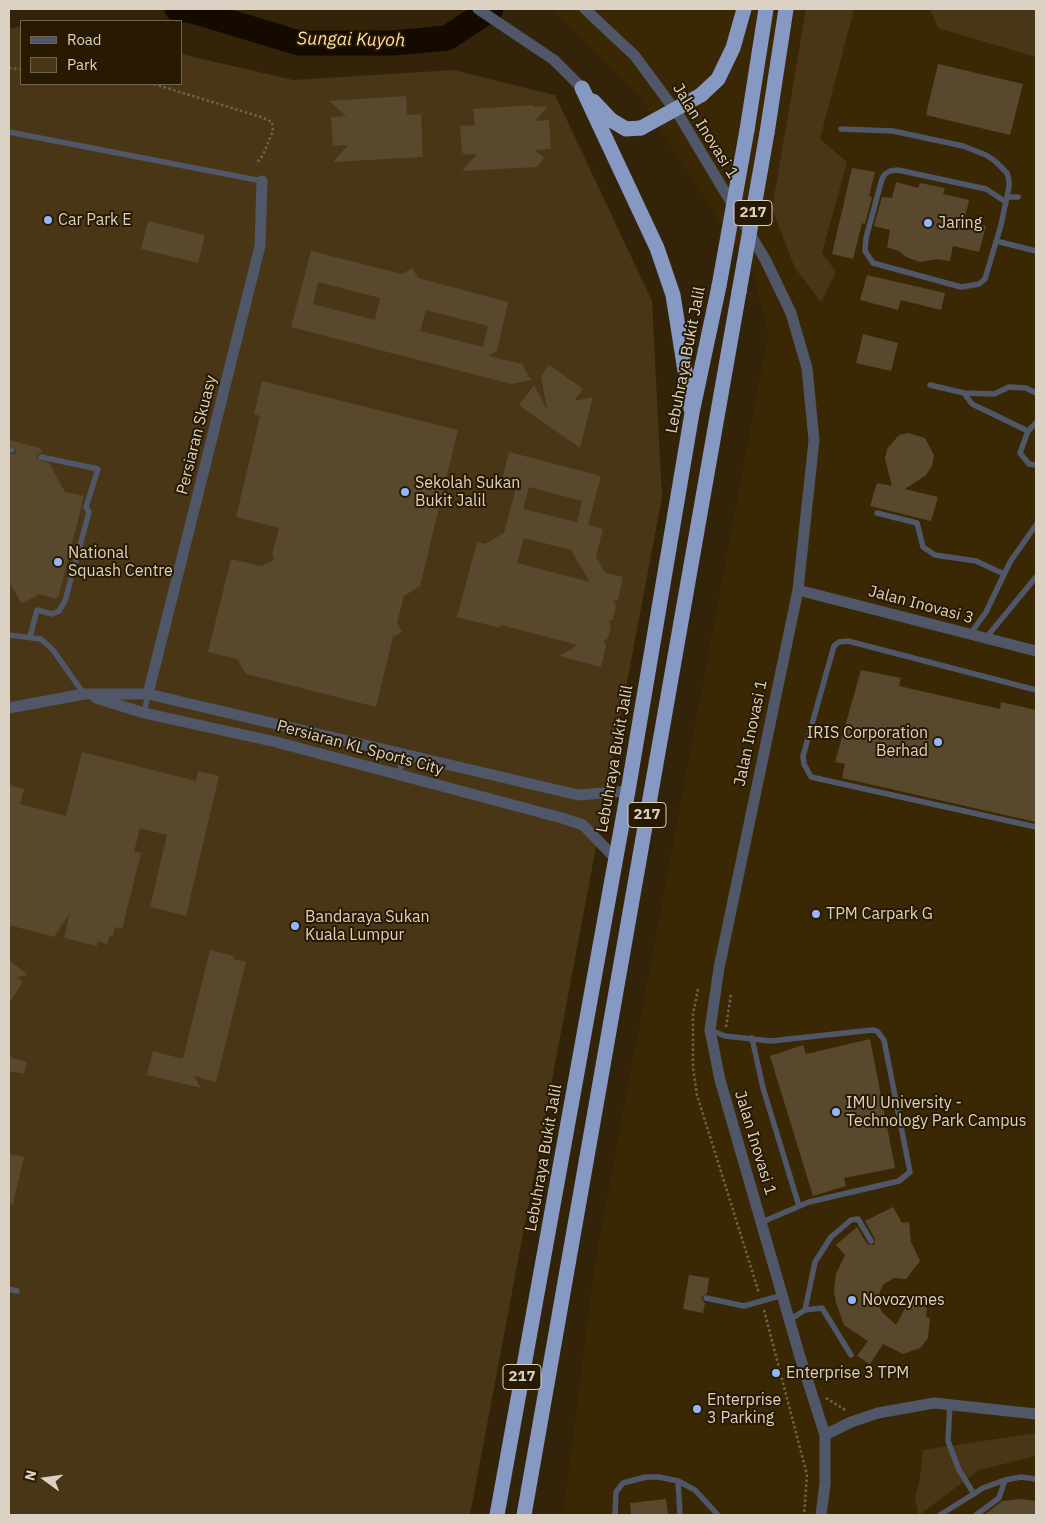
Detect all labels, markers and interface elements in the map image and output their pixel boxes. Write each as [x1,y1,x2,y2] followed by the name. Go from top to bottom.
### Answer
[20,20,182,85] legend
[297,28,405,52] water label: Sungai Kuyoh
[67,30,102,49] text: Road
[67,55,97,74] text: Park
[668,80,742,182] street label: Jalan Inovasi 1
[734,200,772,226] road number: 217
[58,210,132,230] place label: Car Park E
[938,213,982,233] place label: Jaring
[42,214,54,226] marker: Car Park E
[922,217,934,229] marker: Jaring
[662,285,710,435] street label: Lebuhraya Bukit Jalil
[173,373,221,497] street label: Persiaran Skuasy
[415,473,520,511] place label: Sekolah Sukan Bukit Jalil
[399,486,411,498] marker: Sekolah Sukan Bukit Jalil
[68,543,173,581] place label: National Squash Centre
[52,556,64,568] marker: National Squash Centre
[866,582,976,628] street label: Jalan Inovasi 3
[730,678,772,788] street label: Jalan Inovasi 1
[593,684,637,834] street label: Lebuhraya Bukit Jalil
[275,717,445,779] street label: Persiaran KL Sports City
[807,723,928,761] place label: IRIS Corporation Berhad
[932,736,944,748] marker: IRIS Corporation Berhad
[628,802,666,828] road number: 217
[826,904,933,924] place label: TPM Carpark G
[305,907,430,945] place label: Bandaraya Sukan Kuala Lumpur
[810,908,822,920] marker: TPM Carpark G
[289,920,301,932] marker: Bandaraya Sukan Kuala Lumpur
[522,1083,566,1233] street label: Lebuhraya Bukit Jalil
[730,1088,780,1198] street label: Jalan Inovasi 1
[846,1093,1026,1131] place label: IMU University - Technology Park Campus
[830,1106,842,1118] marker: IMU University - Technology Park Campus
[862,1290,945,1310] place label: Novozymes
[846,1294,858,1306] marker: Novozymes
[786,1363,909,1383] place label: Enterprise 3 TPM
[503,1364,541,1390] road number: 217
[770,1367,782,1379] marker: Enterprise 3 TPM
[707,1390,781,1428] place label: Enterprise 3 Parking
[691,1403,703,1415] marker: Enterprise 3 Parking
[20,1454,70,1504] north arrow
[20,1468,40,1482] text: N

